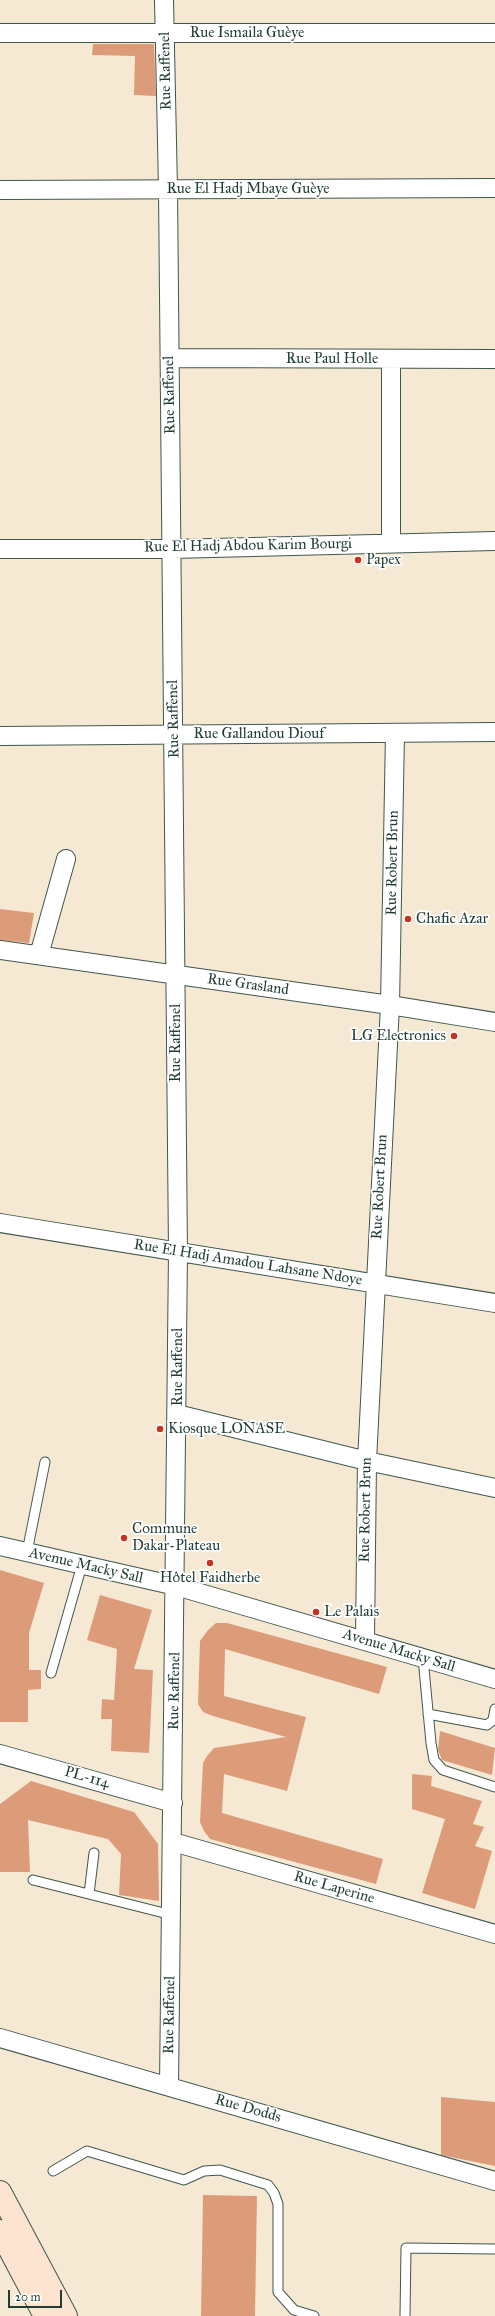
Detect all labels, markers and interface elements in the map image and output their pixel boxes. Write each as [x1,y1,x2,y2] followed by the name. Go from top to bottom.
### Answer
[190,24,304,42] street label: Rue Ismaila Guèye
[156,32,176,110] street label: Rue Raffenel
[166,180,330,198] street label: Rue El Hadj Mbaye Guèye
[286,350,378,368] street label: Rue Paul Holle
[160,356,180,434] street label: Rue Raffenel
[144,535,352,557] street label: Rue El Hadj Abdou Karim Bourgi
[366,551,401,569] place label: Papex
[353,555,363,565] marker: Papex
[164,680,184,758] street label: Rue Raffenel
[194,725,324,743] street label: Rue Gallandou Diouf
[383,810,403,916] street label: Rue Robert Brun
[416,910,488,928] place label: Chafic Azar
[403,914,413,924] marker: Chafic Azar
[206,970,290,1000] street label: Rue Grasland
[167,1004,185,1082] street label: Rue Raffenel
[351,1027,446,1045] place label: LG Electronics
[449,1031,459,1041] marker: LG Electronics
[368,1134,392,1240] street label: Rue Robert Brun
[133,1236,363,1290] street label: Rue El Hadj Amadou Lahsane Ndoye
[169,1328,187,1406] street label: Rue Raffenel
[168,1420,285,1438] place label: Kiosque LONASE
[155,1424,165,1434] marker: Kiosque LONASE
[356,1457,376,1563] street label: Rue Robert Brun
[132,1520,220,1555] place label: Commune Dakar-Plateau
[119,1533,129,1543] marker: Commune Dakar-Plateau
[27,1544,145,1588] street label: Avenue Macky Sall
[205,1558,215,1568] marker: Hôtel Faidherbe
[160,1569,260,1587] place label: Hôtel Faidherbe
[324,1603,379,1621] place label: Le Palais
[311,1607,321,1617] marker: Le Palais
[341,1625,457,1677] street label: Avenue Macky Sall
[165,1652,185,1730] street label: Rue Raffenel
[62,1763,112,1793] street label: PL-114
[292,1868,376,1908] street label: Rue Laperine
[160,1976,180,2054] street label: Rue Raffenel
[213,2091,283,2127] street label: Rue Dodds
[10,2282,64,2308] scale bar
[15,2290,41,2304] text: 20 m

